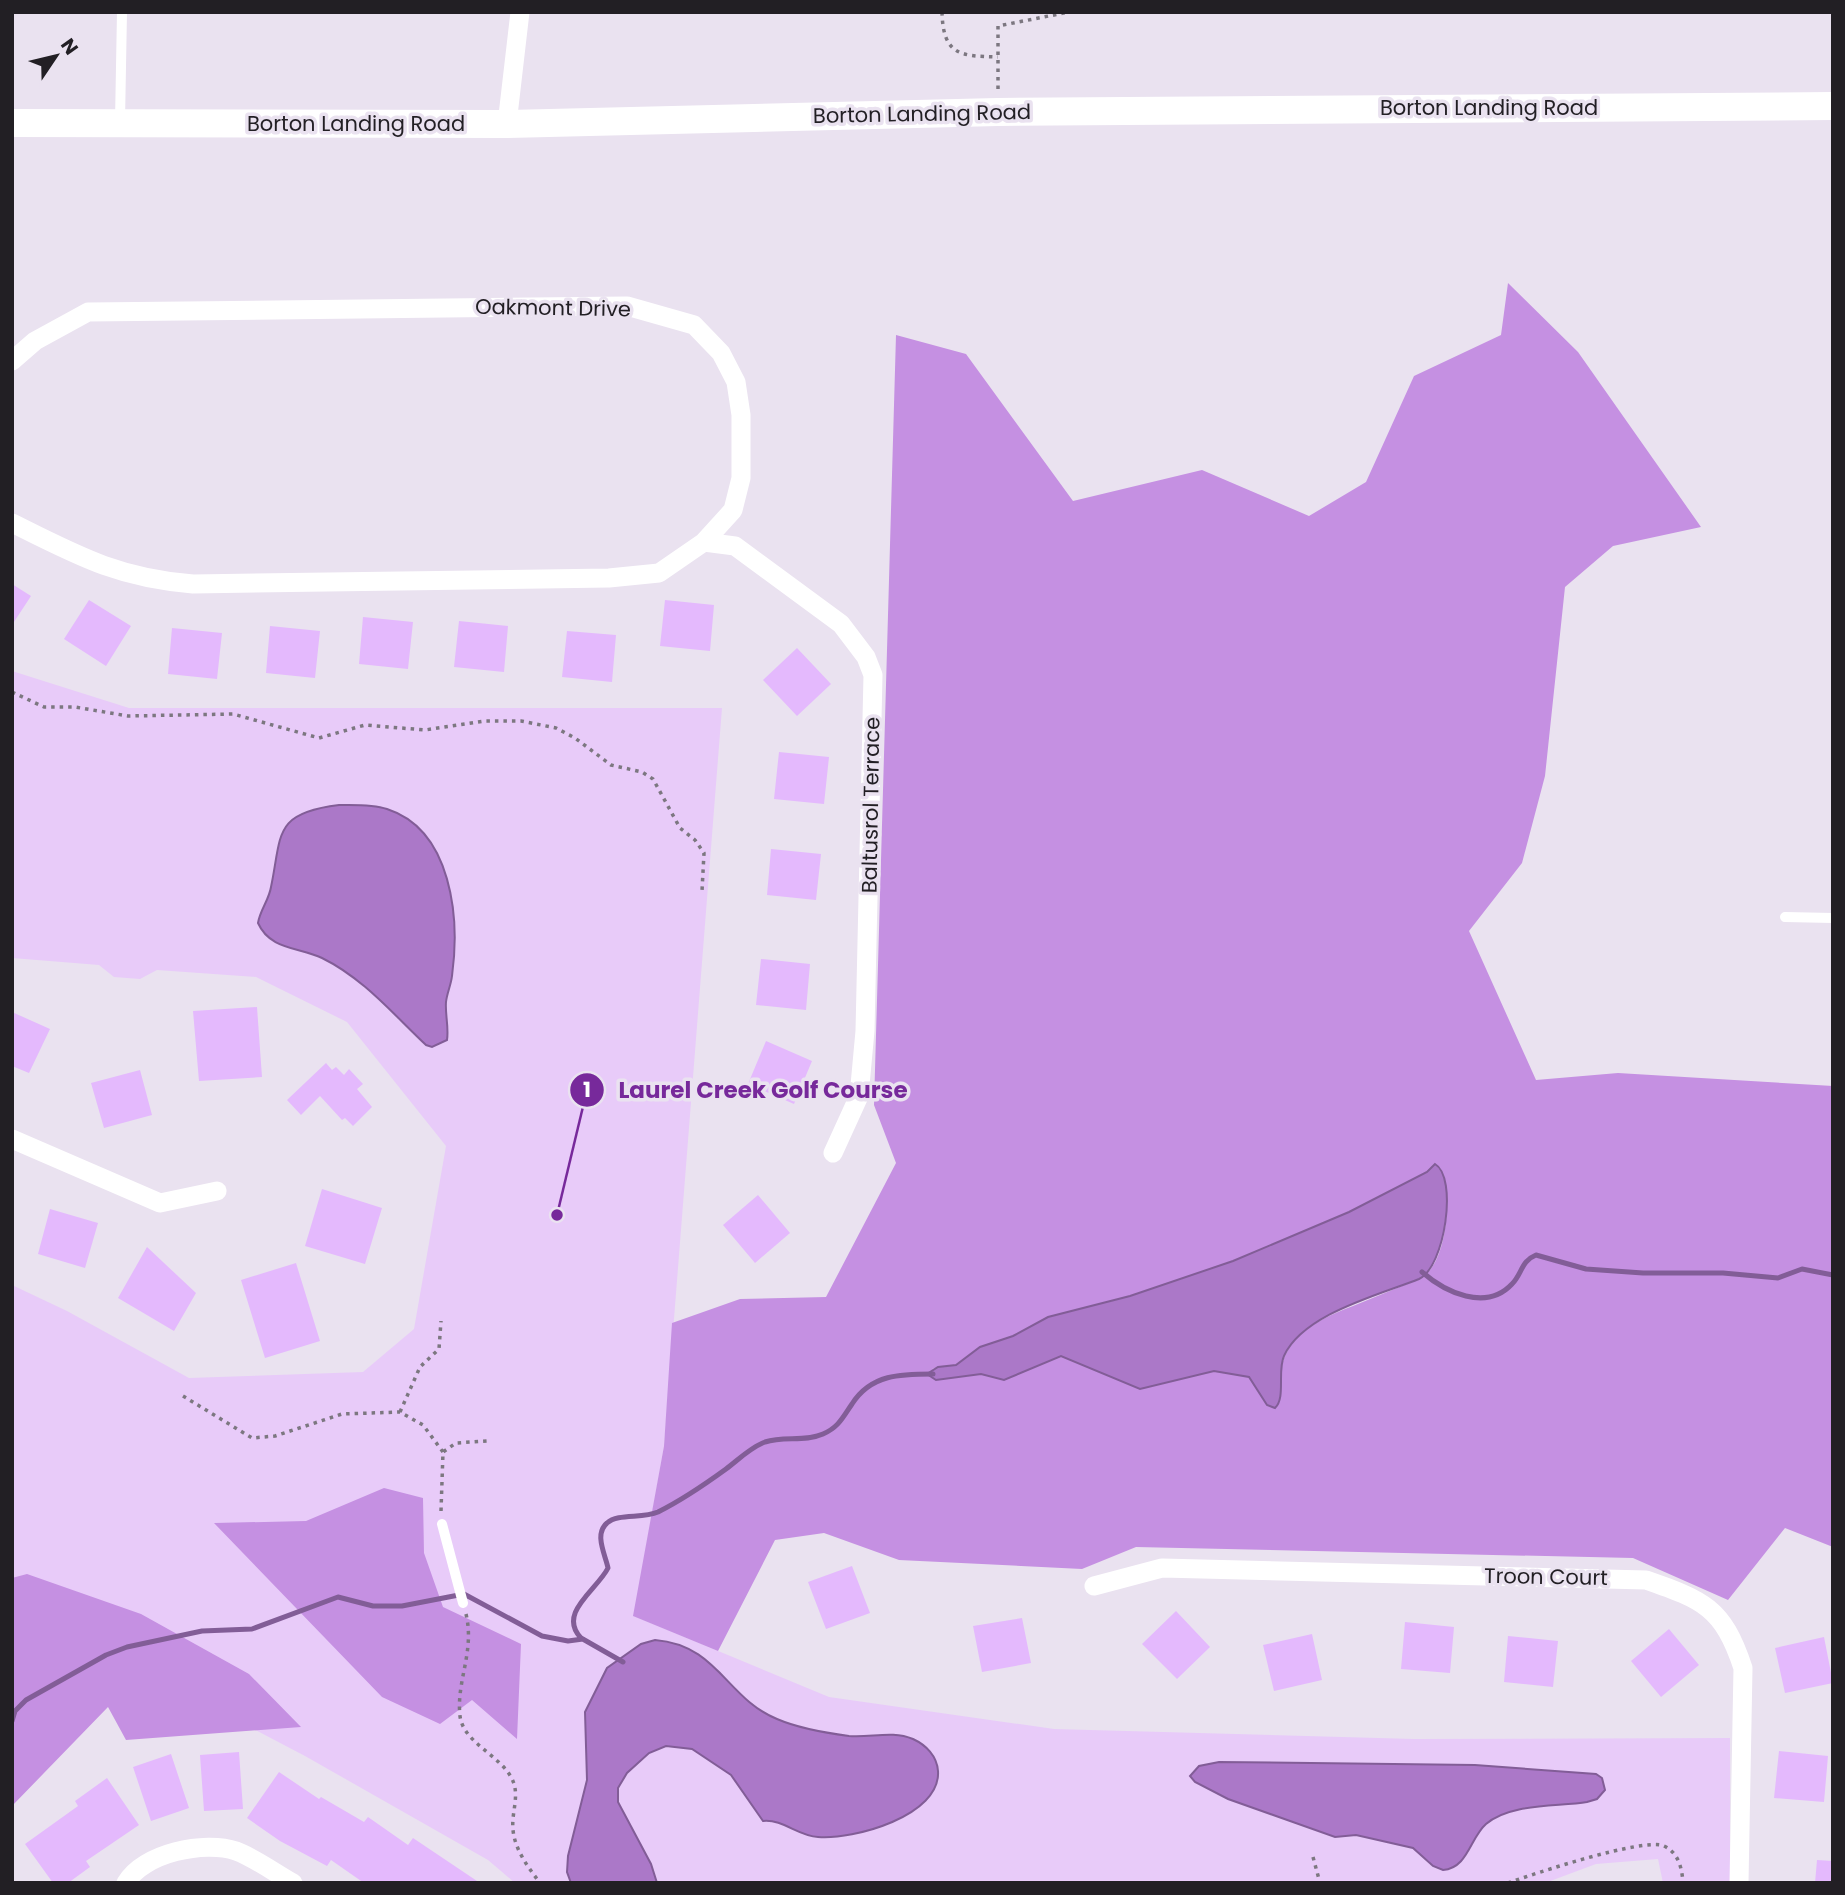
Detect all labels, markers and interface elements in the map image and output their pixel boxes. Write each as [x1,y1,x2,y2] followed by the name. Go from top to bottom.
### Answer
[21,21,91,91] north arrow
[54,33,85,60] text: N
[1380,93,1598,122] street label: Borton Landing Road
[813,97,1031,130] street label: Borton Landing Road
[247,109,465,138] street label: Borton Landing Road
[475,292,631,323] street label: Oakmont Drive
[854,717,887,893] street label: Baltusrol Terrace
[569,1068,921,1112] callout: Laurel Creek Golf Course
[618,1074,908,1106] text: Laurel Creek Golf Course
[583,1075,591,1104] text: 1
[1484,1561,1608,1592] street label: Troon Court

